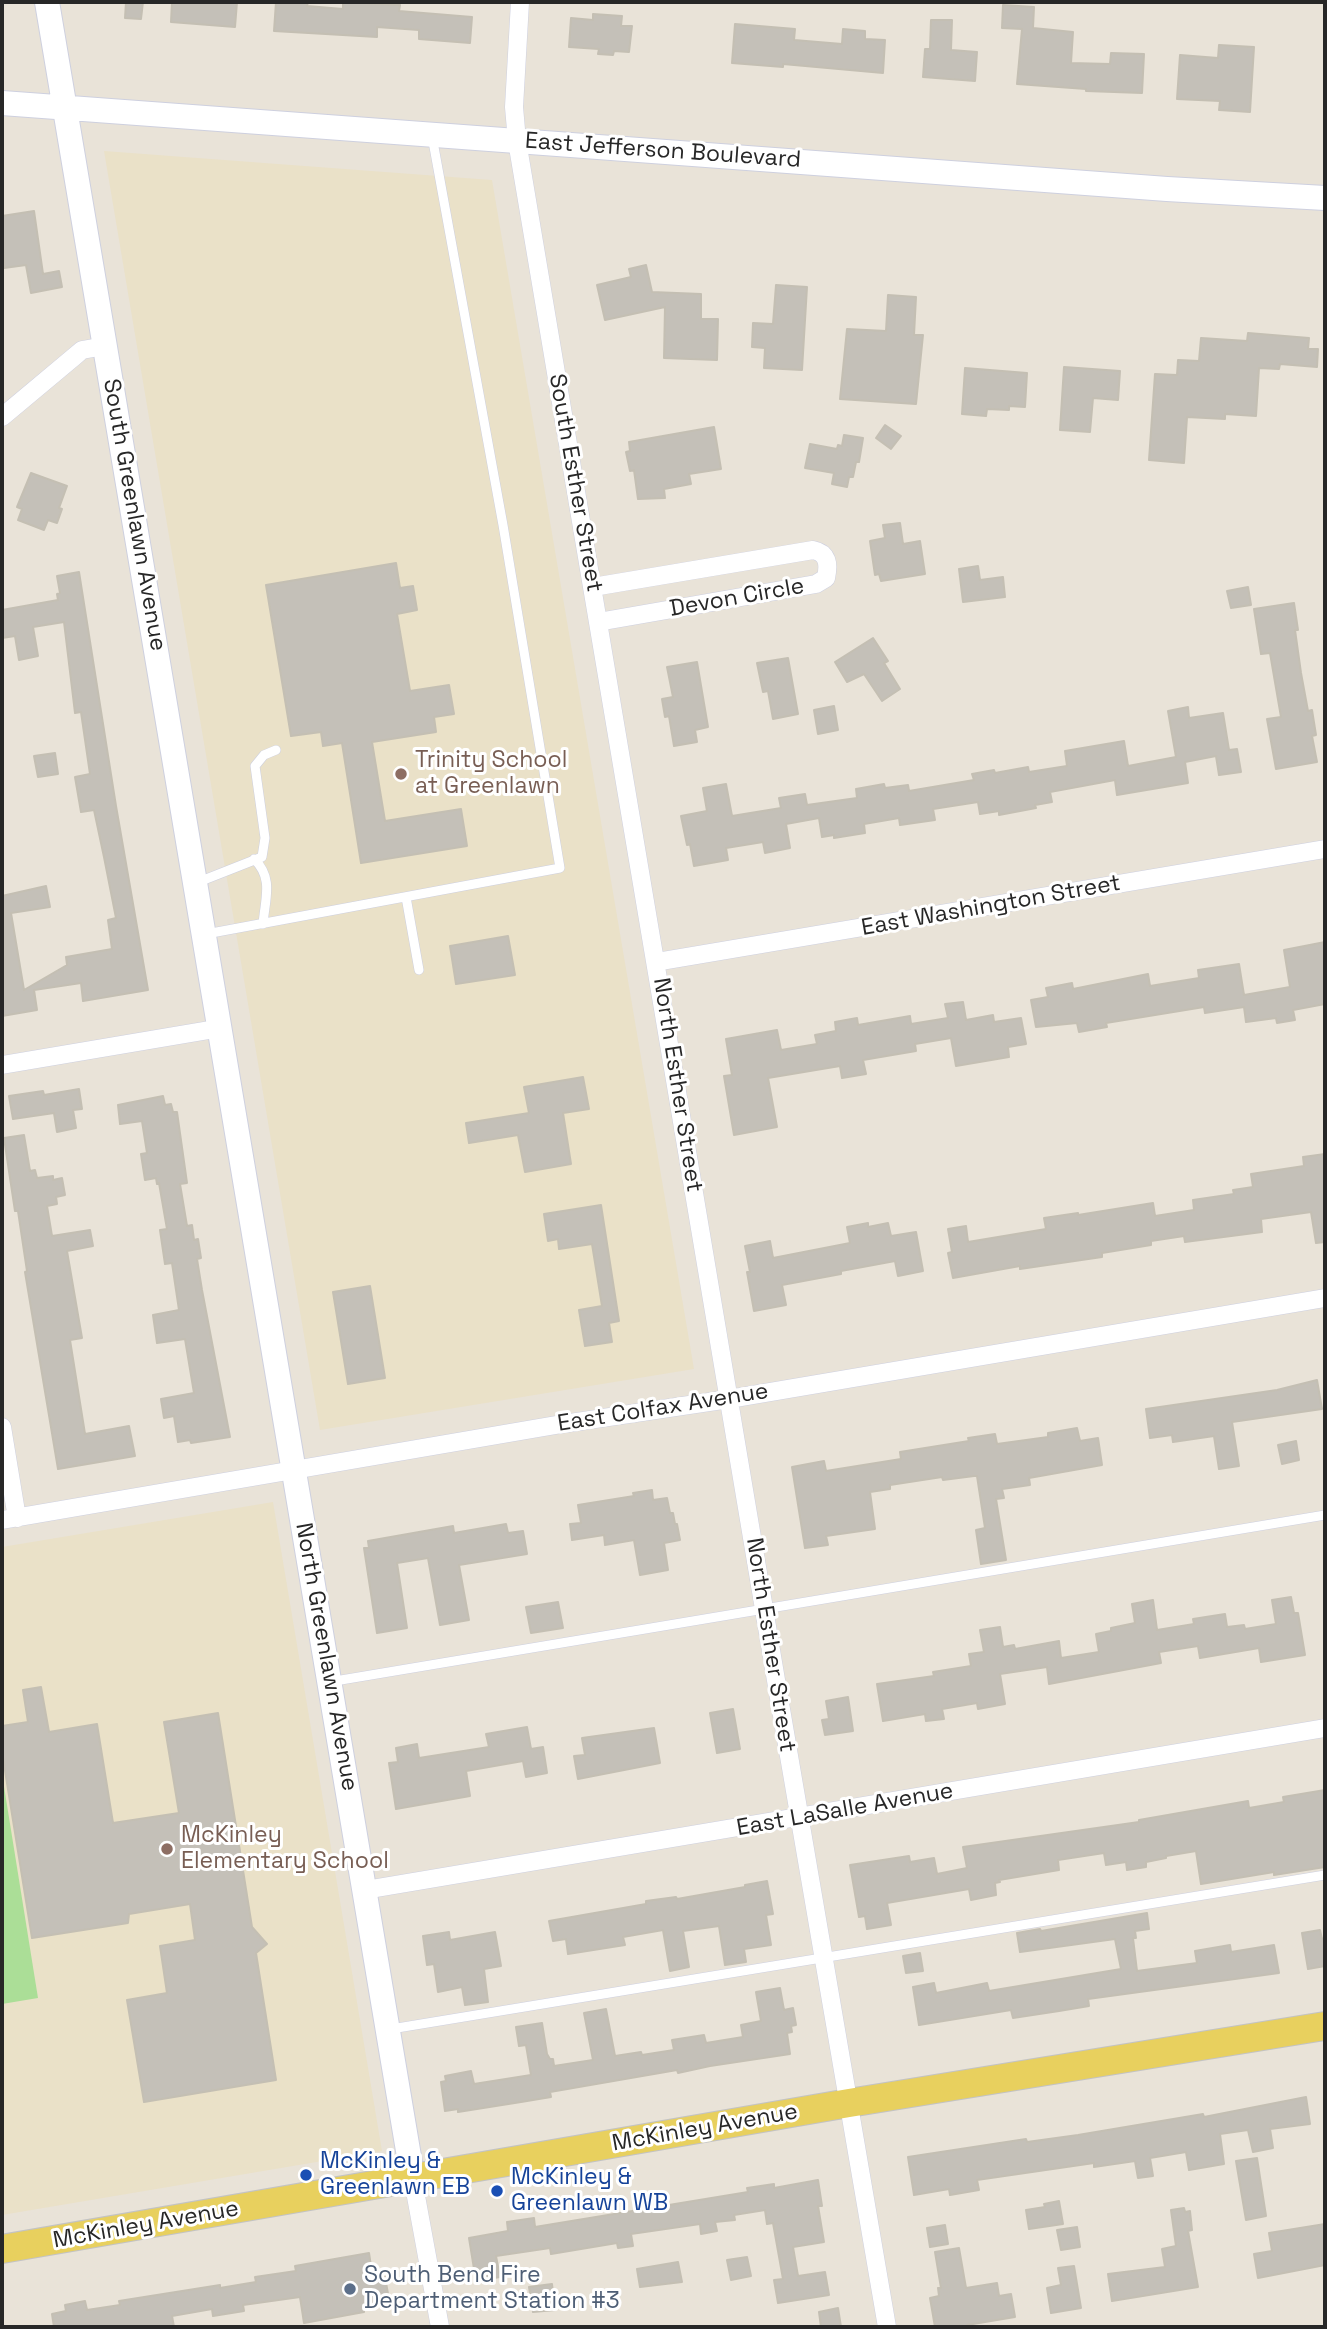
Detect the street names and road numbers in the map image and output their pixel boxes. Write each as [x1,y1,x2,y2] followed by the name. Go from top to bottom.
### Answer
[524,128,802,174] street label: East Jefferson Boulevard
[542,372,608,594] street label: South Esther Street
[96,377,172,653] street label: South Greenlawn Avenue
[668,573,806,623] street label: Devon Circle
[859,870,1123,942] street label: East Washington Street
[646,976,708,1194] street label: North Esther Street
[556,1378,770,1438] street label: East Colfax Avenue
[289,1521,363,1793] street label: North Greenlawn Avenue
[739,1536,801,1754] street label: North Esther Street
[734,1777,956,1843] street label: East LaSalle Avenue
[610,2098,800,2158] street label: McKinley Avenue
[51,2195,241,2255] street label: McKinley Avenue

